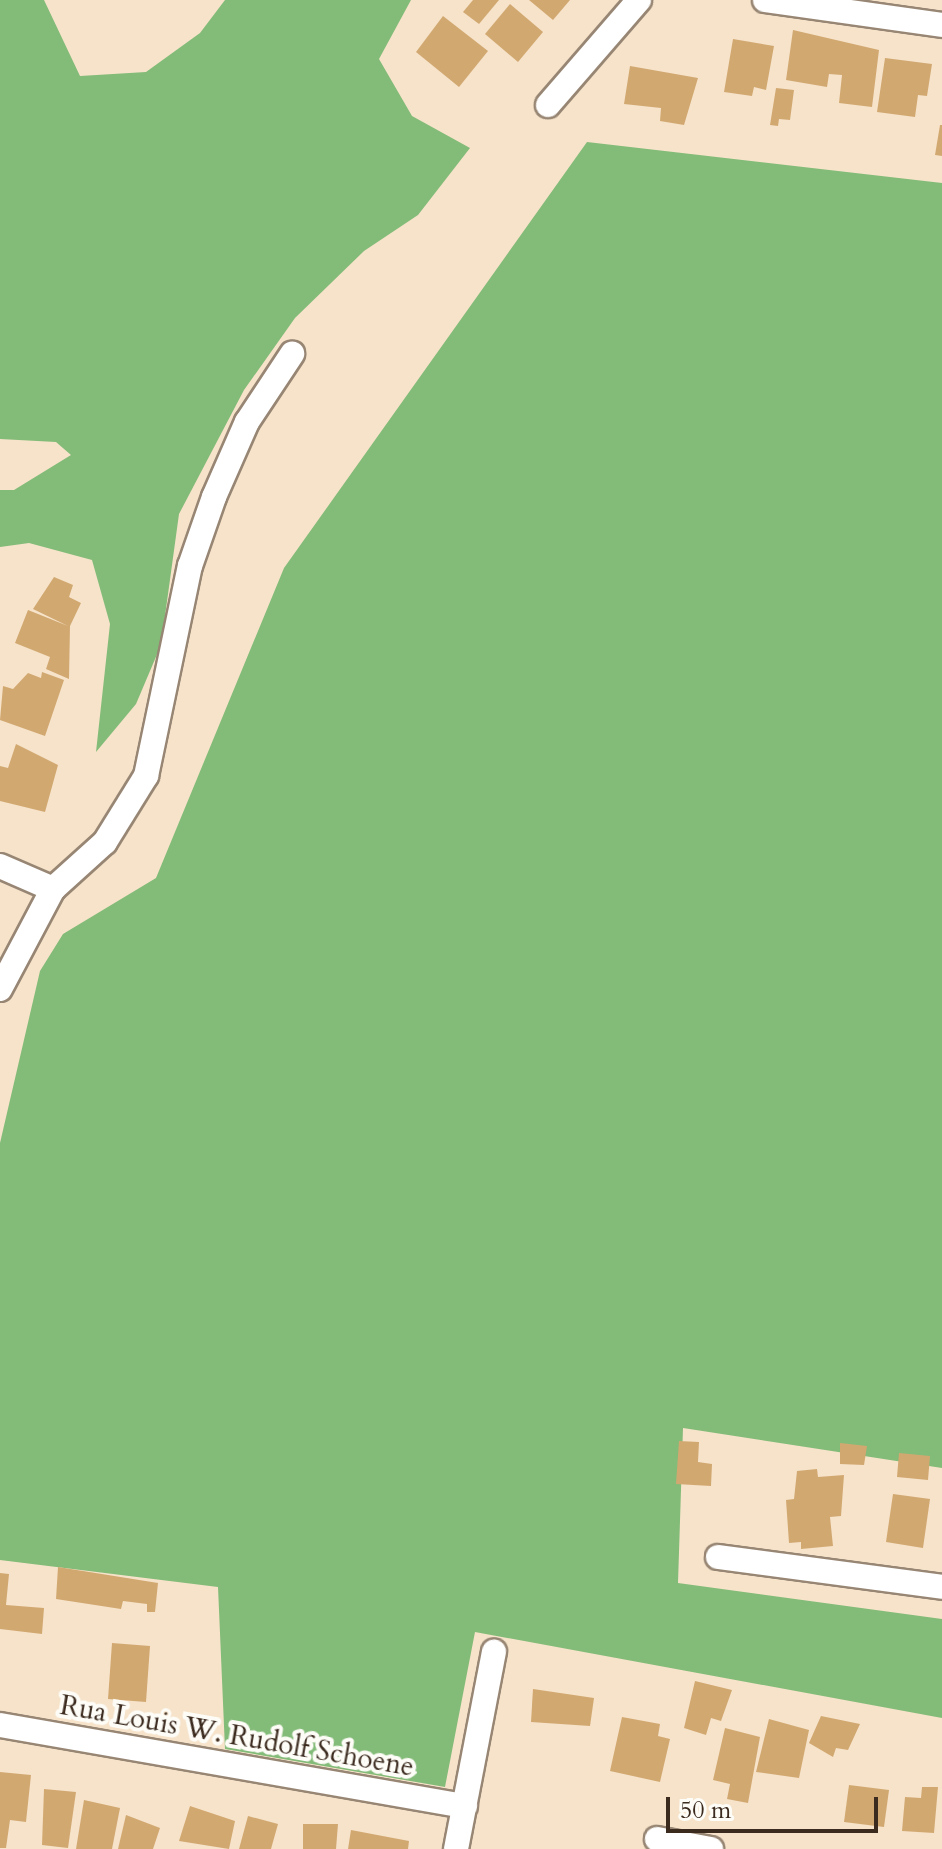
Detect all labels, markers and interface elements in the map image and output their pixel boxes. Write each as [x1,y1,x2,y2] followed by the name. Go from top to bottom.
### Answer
[57,1688,417,1784] street label: Rua Louis W. Rudolf Schoene
[670,1781,882,1831] scale bar
[680,1794,731,1827] text: 50 m

